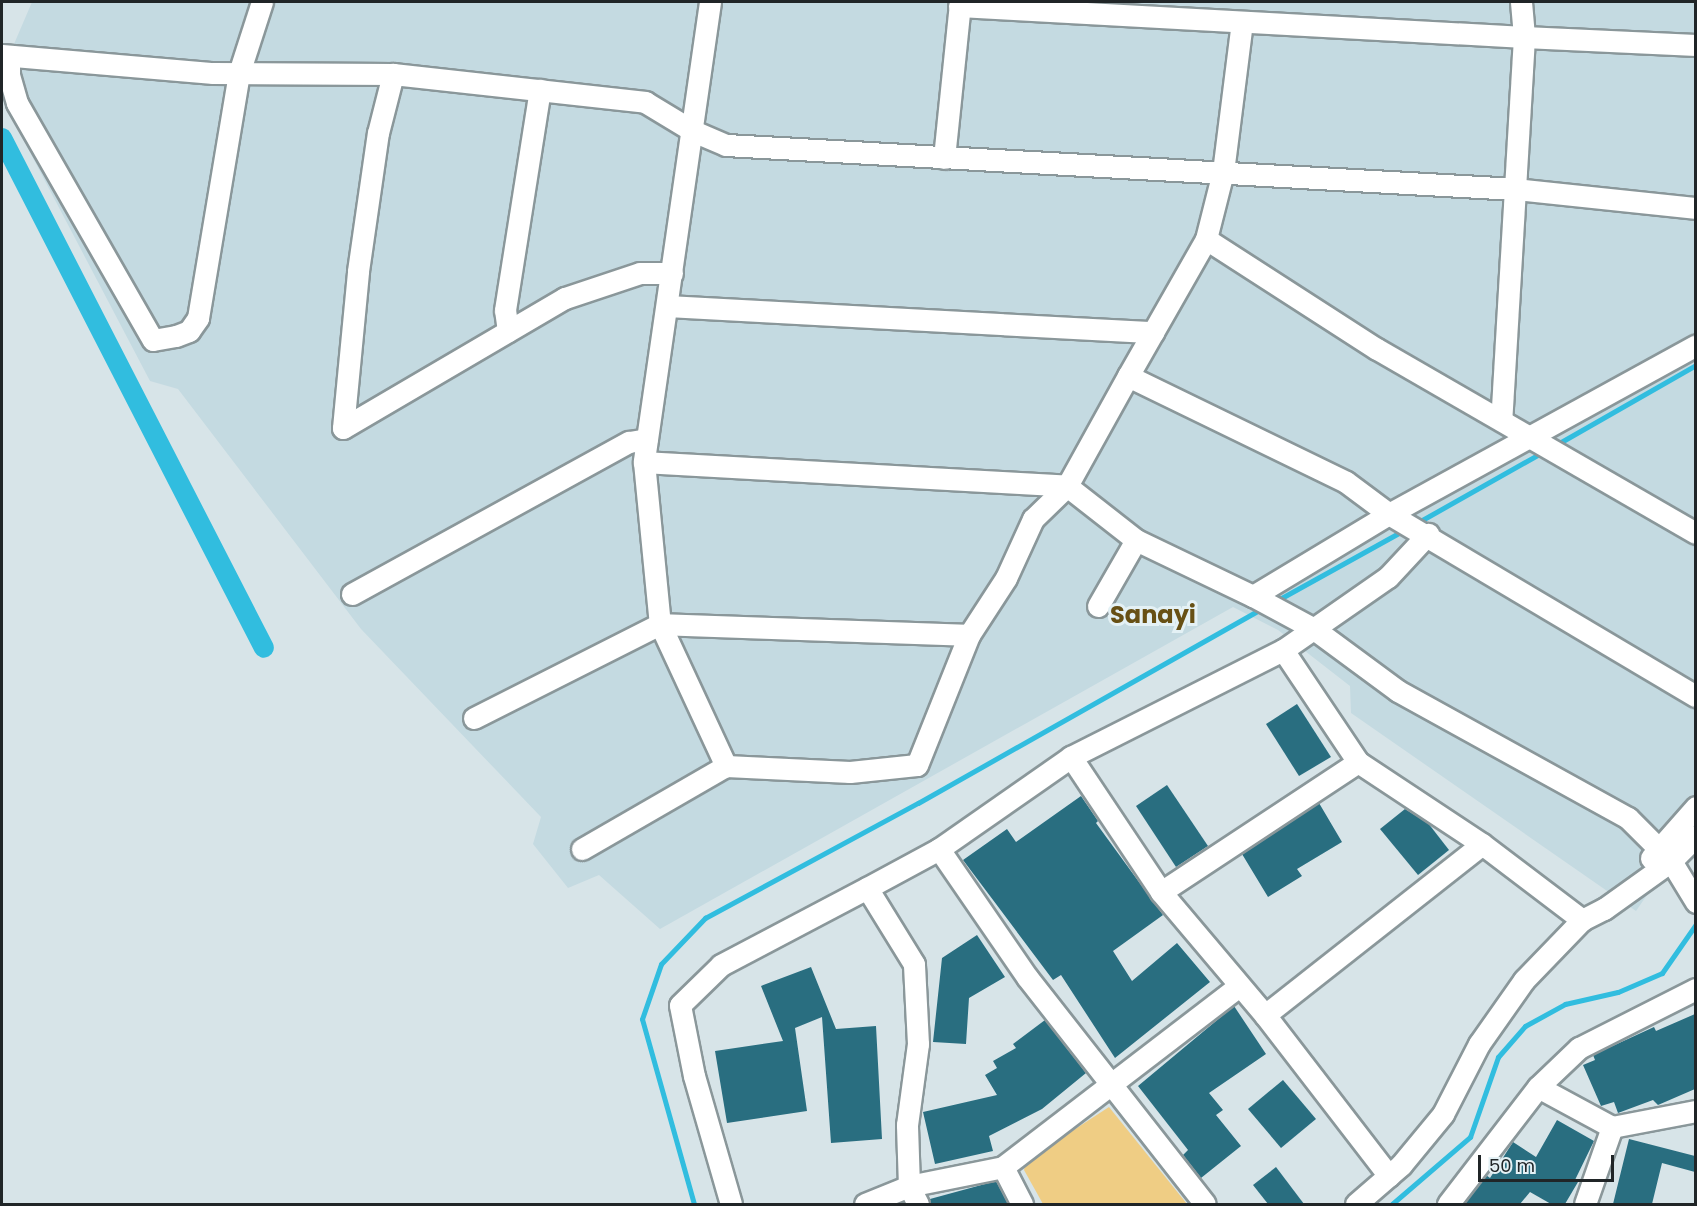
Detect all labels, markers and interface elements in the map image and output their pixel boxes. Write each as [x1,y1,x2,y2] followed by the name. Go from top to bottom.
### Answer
[1110,601,1196,629] district label: Sanayi
[1481,1143,1618,1181] scale bar
[1489,1153,1535,1178] text: 50 m

